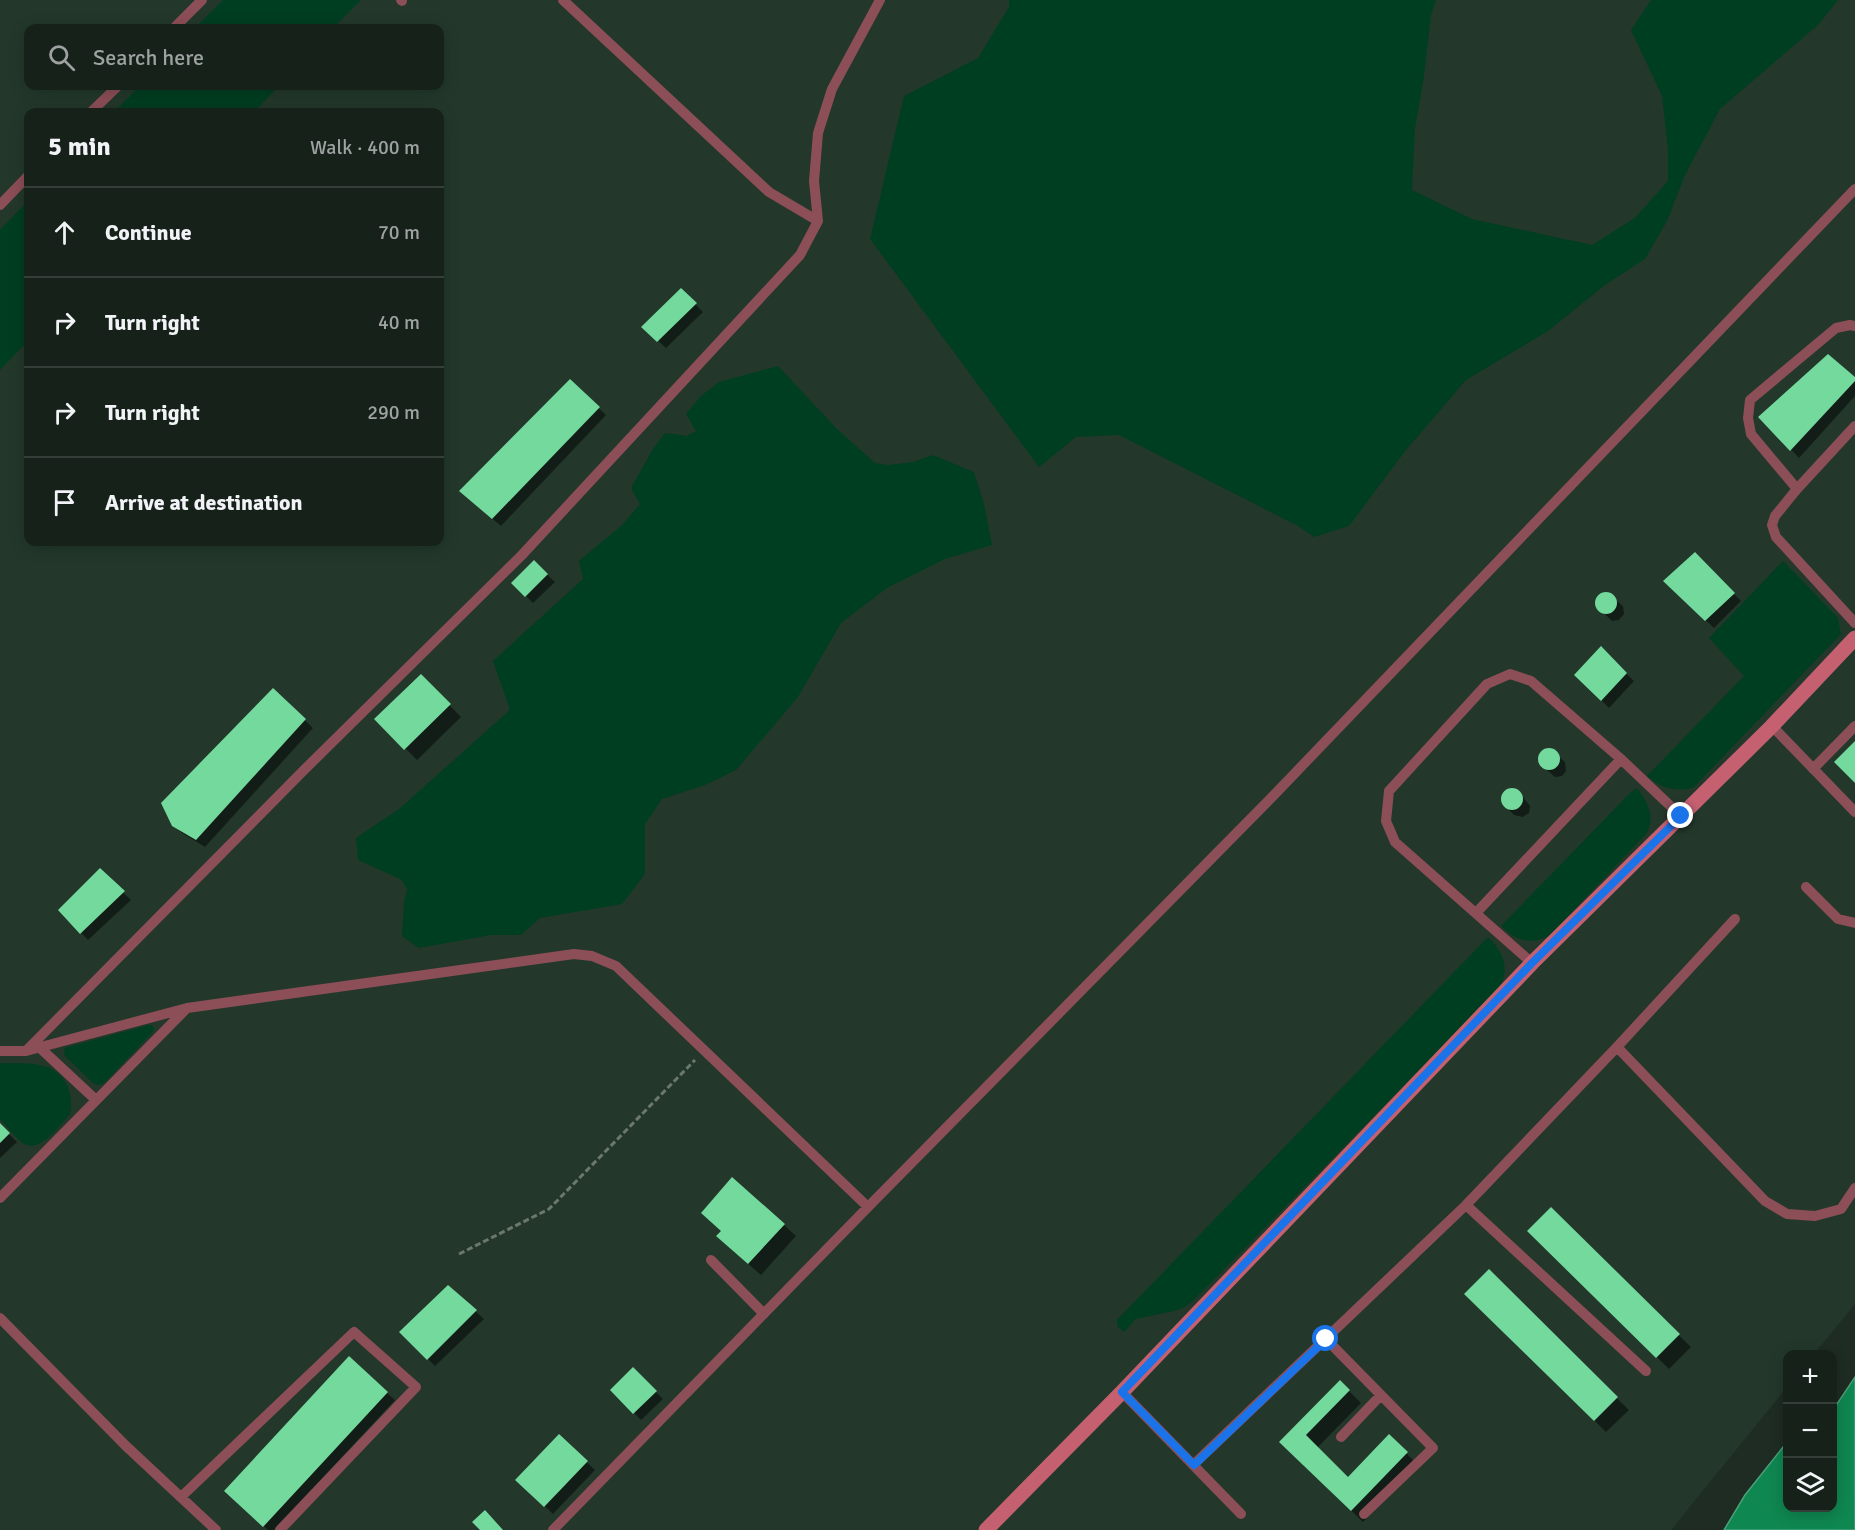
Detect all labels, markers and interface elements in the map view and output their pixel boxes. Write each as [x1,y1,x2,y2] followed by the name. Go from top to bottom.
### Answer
[24,24,444,90] search box
[45,41,78,74] icon: search
[93,44,204,71] text: Search here
[48,131,111,163] text: 5 min
[310,135,420,160] text: Walk · 400 m
[48,216,81,249] icon: ahead
[105,219,192,246] text: Continue
[378,220,420,245] text: 70 m
[48,306,81,339] icon: right
[105,309,200,336] text: Turn right
[378,310,420,335] text: 40 m
[48,396,81,429] icon: right
[105,399,200,426] text: Turn right
[367,400,420,425] text: 290 m
[48,486,81,519] icon: arrive
[105,489,302,516] text: Arrive at destination
[1667,802,1693,828] route end
[1312,1325,1338,1351] route start
[1783,1350,1837,1512] map controls
[1783,1350,1837,1404] button: +
[1783,1404,1837,1458] button: −
[1783,1458,1837,1512] button: layers

